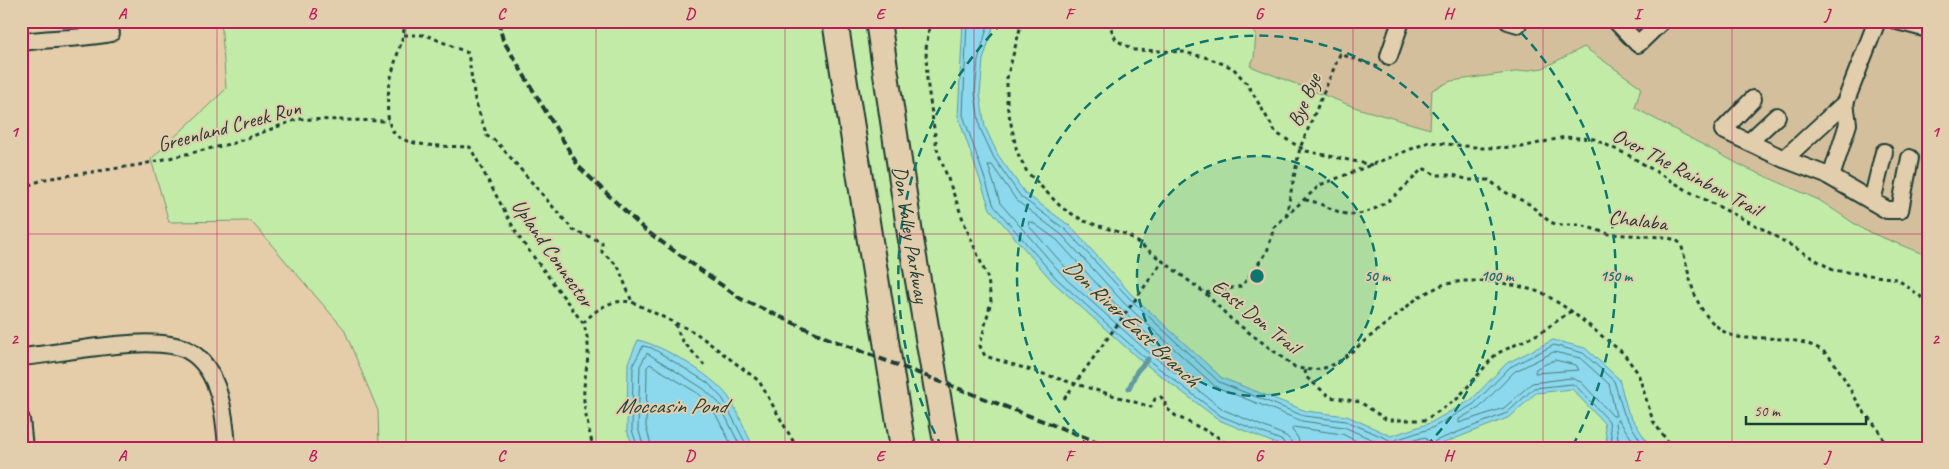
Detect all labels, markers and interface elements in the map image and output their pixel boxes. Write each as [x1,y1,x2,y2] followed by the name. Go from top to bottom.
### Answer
[118,4,128,24] text: A
[308,4,318,24] text: B
[497,4,507,24] text: C
[685,4,696,24] text: D
[876,4,887,24] text: E
[1065,4,1076,24] text: F
[1255,4,1265,24] text: G
[1443,4,1455,24] text: H
[1634,4,1644,24] text: I
[1823,4,1832,24] text: J
[1281,69,1327,130] street label: Bye Bye
[154,94,304,158] street label: Greenland Creek Run
[10,122,19,142] text: 1
[1608,122,1769,224] street label: Over The Rainbow Trail
[1931,122,1940,142] text: 1
[887,164,935,307] street label: Don Valley Parkway
[506,194,601,313] street label: Upland Connector
[1607,204,1671,237] street label: Chalaba
[1057,253,1207,394] water label: Don River East Branch
[1248,267,1266,285] centre of rings
[1364,267,1391,286] text: 50 m
[1481,267,1515,286] text: 100 m
[1600,267,1634,286] text: 150 m
[1207,273,1308,362] street label: East Don Trail
[10,329,19,349] text: 2
[1931,329,1940,349] text: 2
[616,392,733,420] water label: Moccasin Pond
[1746,394,1866,426] scale bar
[1754,402,1781,421] text: 50 m
[118,446,128,466] text: A
[308,446,318,466] text: B
[497,446,507,466] text: C
[685,446,696,466] text: D
[876,446,887,466] text: E
[1065,446,1076,466] text: F
[1255,446,1265,466] text: G
[1443,446,1455,466] text: H
[1634,446,1644,466] text: I
[1823,446,1832,466] text: J

